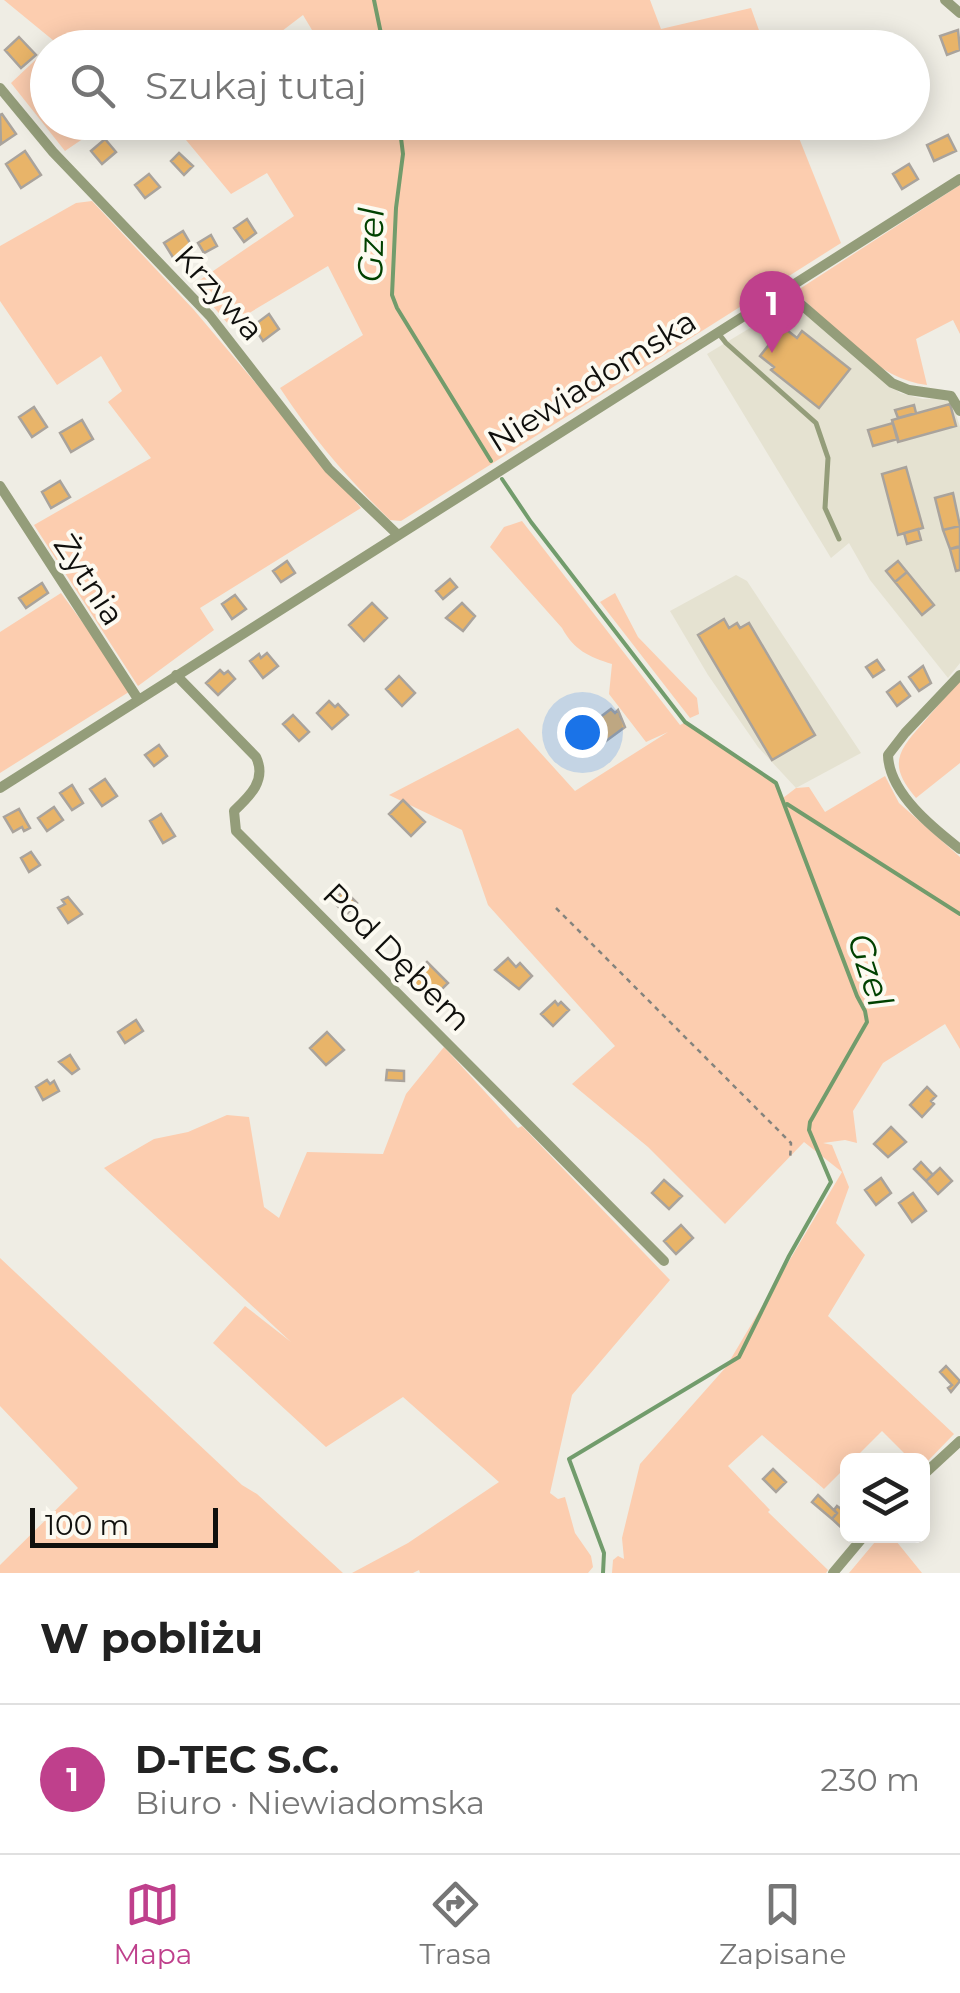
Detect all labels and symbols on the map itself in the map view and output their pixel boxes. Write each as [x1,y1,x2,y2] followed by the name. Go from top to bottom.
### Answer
[348,206,393,283] water label: Gzel
[167,237,272,348] street label: Krzywa
[740,270,804,353] pin: 1
[480,301,703,460] street label: Niewiadomska
[46,527,133,632] street label: Żytnia
[557,707,608,758] your location
[315,874,480,1039] street label: Pod Dębem
[838,927,903,1013] water label: Gzel
[30,1503,218,1548] scale bar

